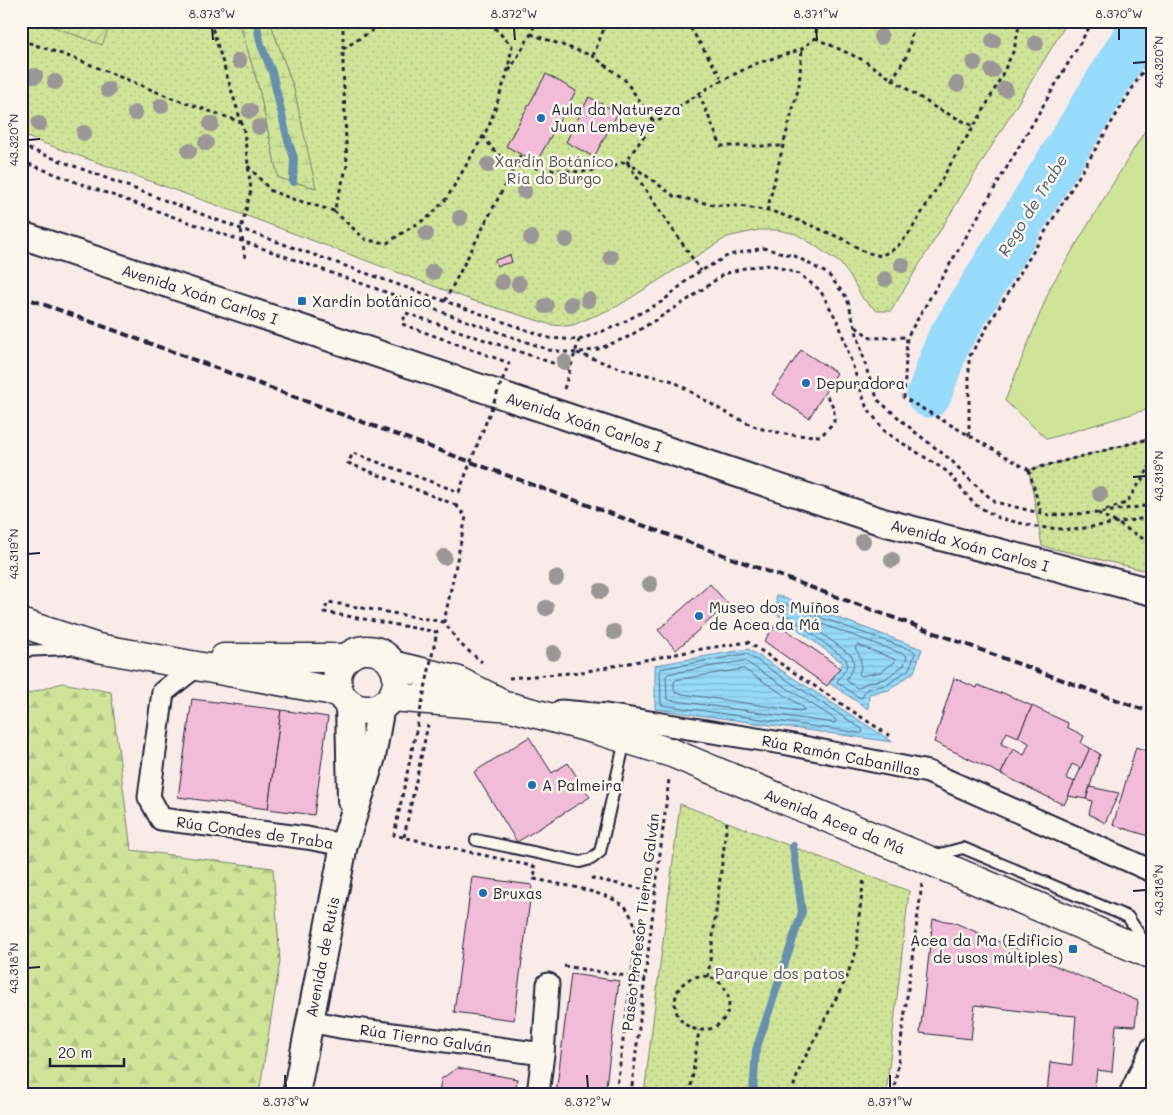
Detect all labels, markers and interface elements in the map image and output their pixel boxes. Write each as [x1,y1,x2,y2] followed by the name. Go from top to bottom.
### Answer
[189,5,235,21] text: 8.373°W
[491,5,537,21] text: 8.372°W
[793,5,839,21] text: 8.371°W
[1095,5,1143,21] text: 8.370°W
[1150,36,1166,88] text: 43.320°N
[551,99,681,136] place label: Aula da Natureza Juan Lembeye
[535,112,547,124] marker: Aula da Natureza Juan Lembeye
[5,114,21,166] text: 43.320°N
[992,150,1072,260] water label: Rego de Trabe
[495,151,614,188] park label: Xardín Botánico Ría do Burgo
[119,259,281,329] street label: Avenida Xoán Carlos I
[312,291,431,311] place label: Xardín botánico
[296,295,308,307] marker: Xardín botánico
[816,373,905,393] place label: Depuradora
[800,377,812,389] marker: Depuradora
[503,387,665,457] street label: Avenida Xoán Carlos I
[1150,451,1166,501] text: 43.319°N
[889,514,1052,576] street label: Avenida Xoán Carlos I
[5,529,21,579] text: 43.319°N
[709,597,839,634] place label: Museo dos Muíños de Acea da Má
[693,610,705,622] marker: Museo dos Muíños de Acea da Má
[760,730,922,780] street label: Rúa Ramón Cabanillas
[542,775,622,795] place label: A Palmeira
[526,779,538,791] marker: A Palmeira
[762,784,908,858] street label: Avenida Acea da Má
[175,811,335,853] street label: Rúa Condes de Traba
[617,812,663,1032] street label: Paseo Profesor Tierno Galván
[1150,865,1166,915] text: 43.318°N
[493,883,542,903] place label: Bruxas
[477,887,489,899] marker: Bruxas
[300,895,344,1019] street label: Avenida de Rutis
[910,930,1063,967] place label: Acea da Ma (Edificio de usos múltiples)
[5,943,21,993] text: 43.318°N
[1067,943,1079,955] marker: Acea da Ma (Edificio de usos múltiples)
[715,963,845,983] park label: Parque dos patos
[359,1019,493,1057] street label: Rúa Tierno Galván
[50,1035,124,1067] scale bar
[58,1042,92,1062] text: 20 m
[263,1093,309,1109] text: 8.373°W
[565,1093,611,1109] text: 8.372°W
[867,1093,913,1109] text: 8.371°W

